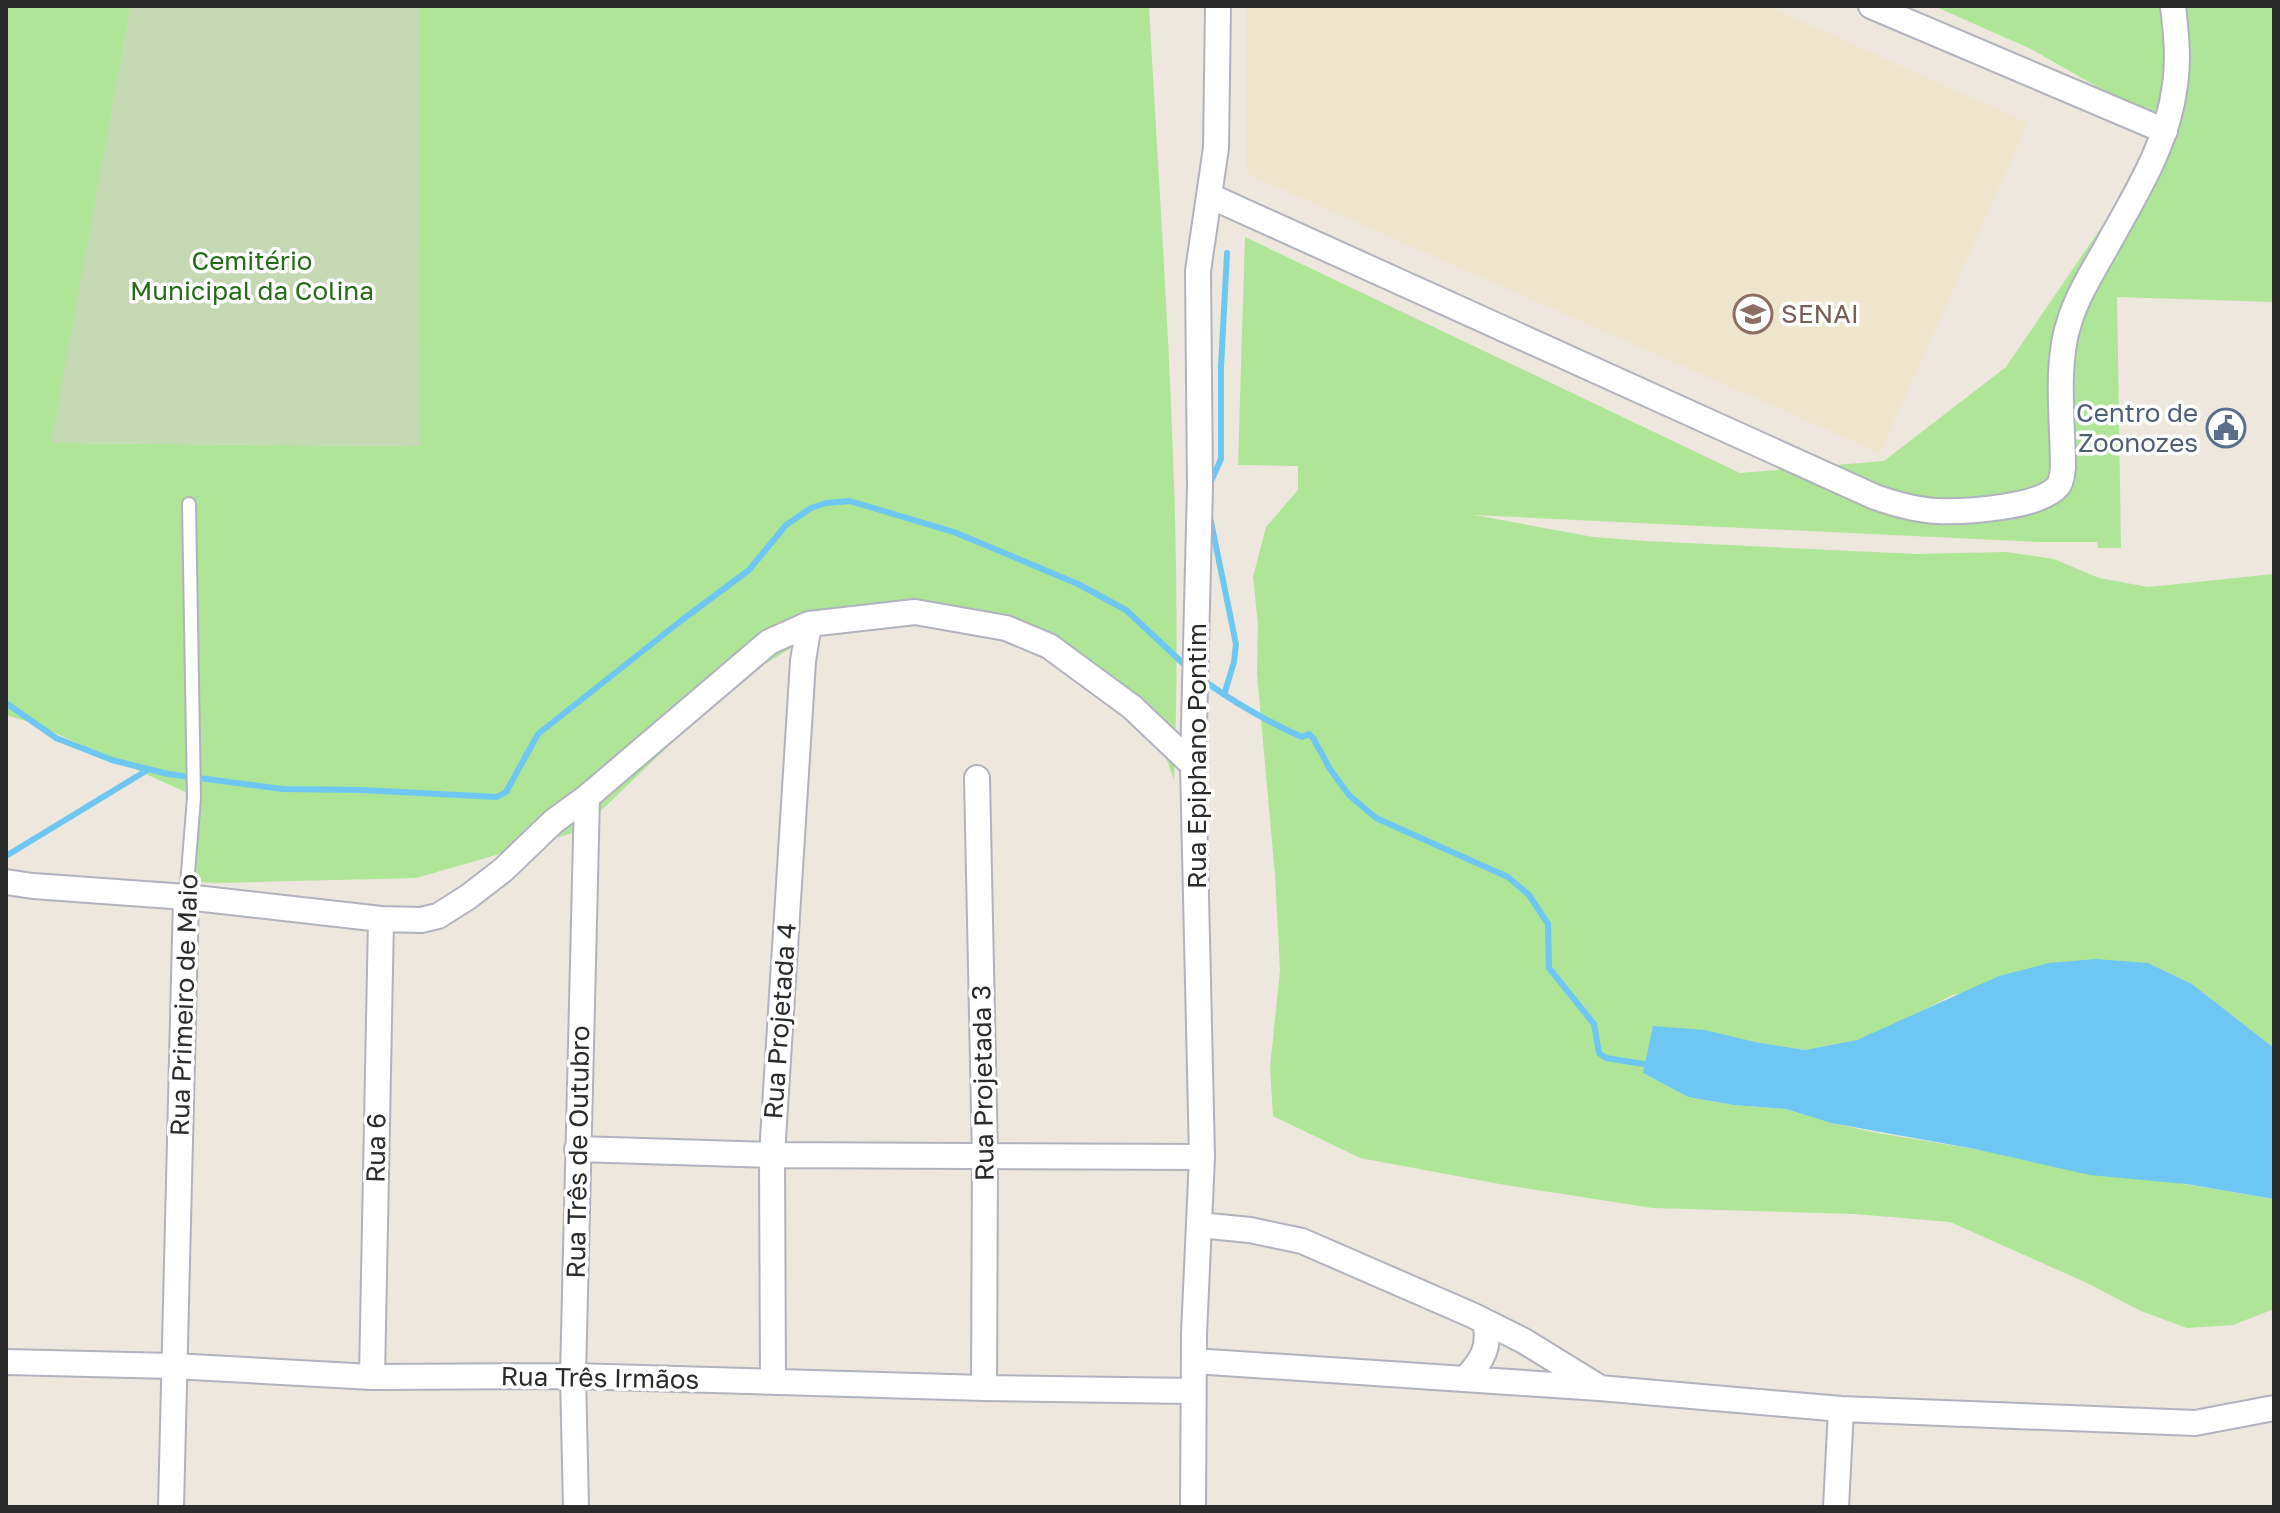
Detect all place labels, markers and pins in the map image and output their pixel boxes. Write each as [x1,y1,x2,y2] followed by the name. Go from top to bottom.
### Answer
[1732,293,1774,335] school or university icon: SENAI
[1781,298,1859,329] place label: SENAI
[2076,397,2198,458] place label: Centro de Zoonozes
[2205,407,2247,449] public building icon: Centro de Zoonozes

